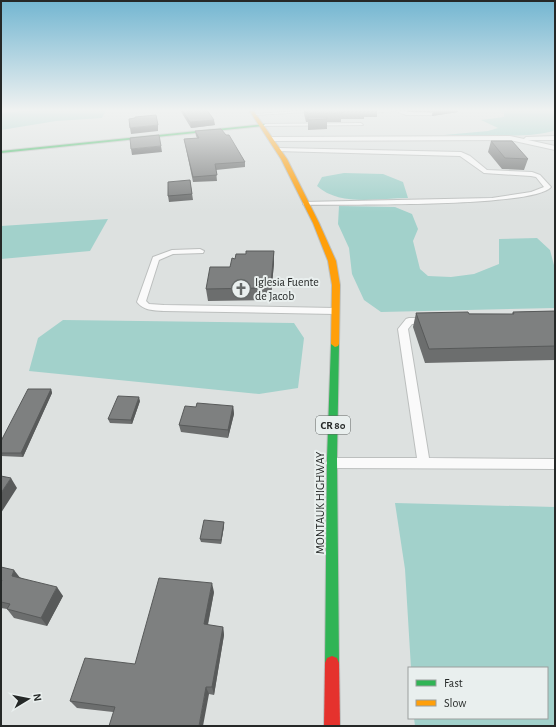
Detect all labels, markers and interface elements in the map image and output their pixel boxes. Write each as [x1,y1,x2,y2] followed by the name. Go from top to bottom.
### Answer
[255,276,319,302] place label: Iglesia Fuente de Jacob
[230,278,252,300] church icon: Iglesia Fuente de Jacob
[316,416,350,434] road number: CR 80
[314,451,326,554] street label: MONTAUK HIGHWAY
[408,667,548,719] legend
[444,677,463,689] text: Fast
[8,679,48,719] north arrow
[31,693,43,702] text: N
[444,697,466,709] text: Slow

